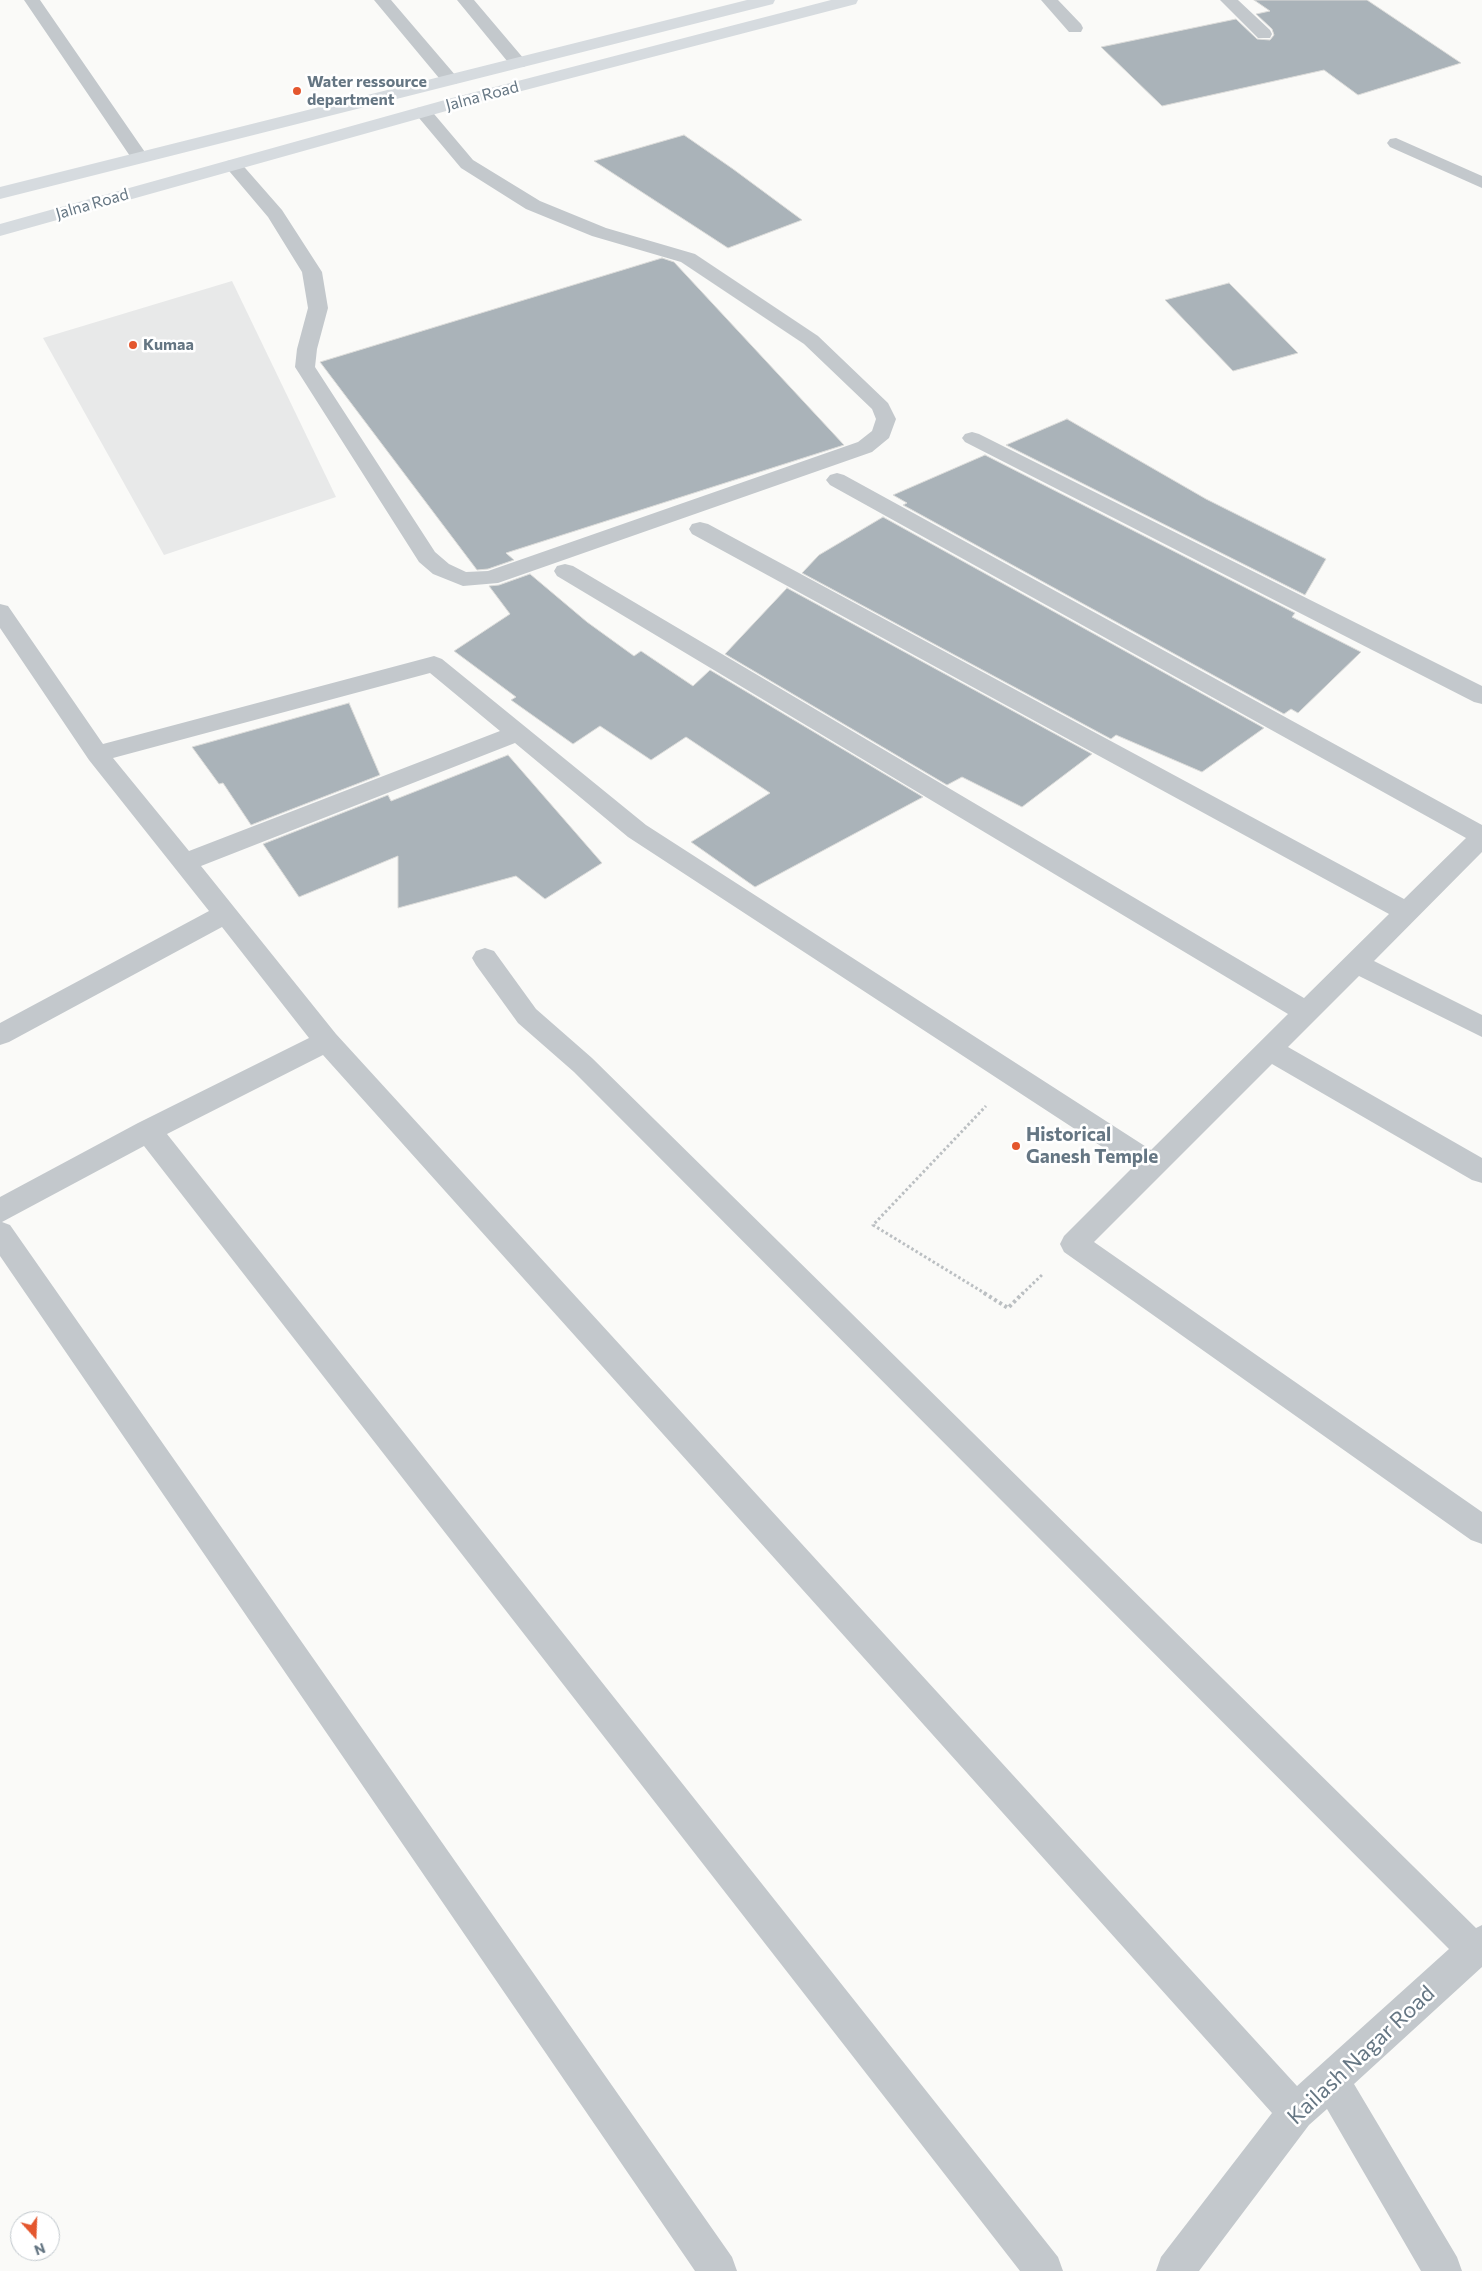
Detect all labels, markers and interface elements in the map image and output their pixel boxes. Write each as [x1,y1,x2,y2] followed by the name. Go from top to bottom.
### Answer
[307,72,427,110] place label: Water ressource department
[443,77,521,115] street label: Jalna Road
[291,85,303,97] marker: Water ressource department
[53,184,131,224] street label: Jalna Road
[143,335,194,355] place label: Kumaa
[127,339,139,351] marker: Kumaa
[1026,1124,1158,1168] place label: Historical Ganesh Temple
[1010,1140,1022,1152] marker: Historical Ganesh Temple
[1282,1980,1440,2130] street label: Kailash Nagar Road
[10,2211,60,2261] north arrow
[32,2240,48,2259] text: N

